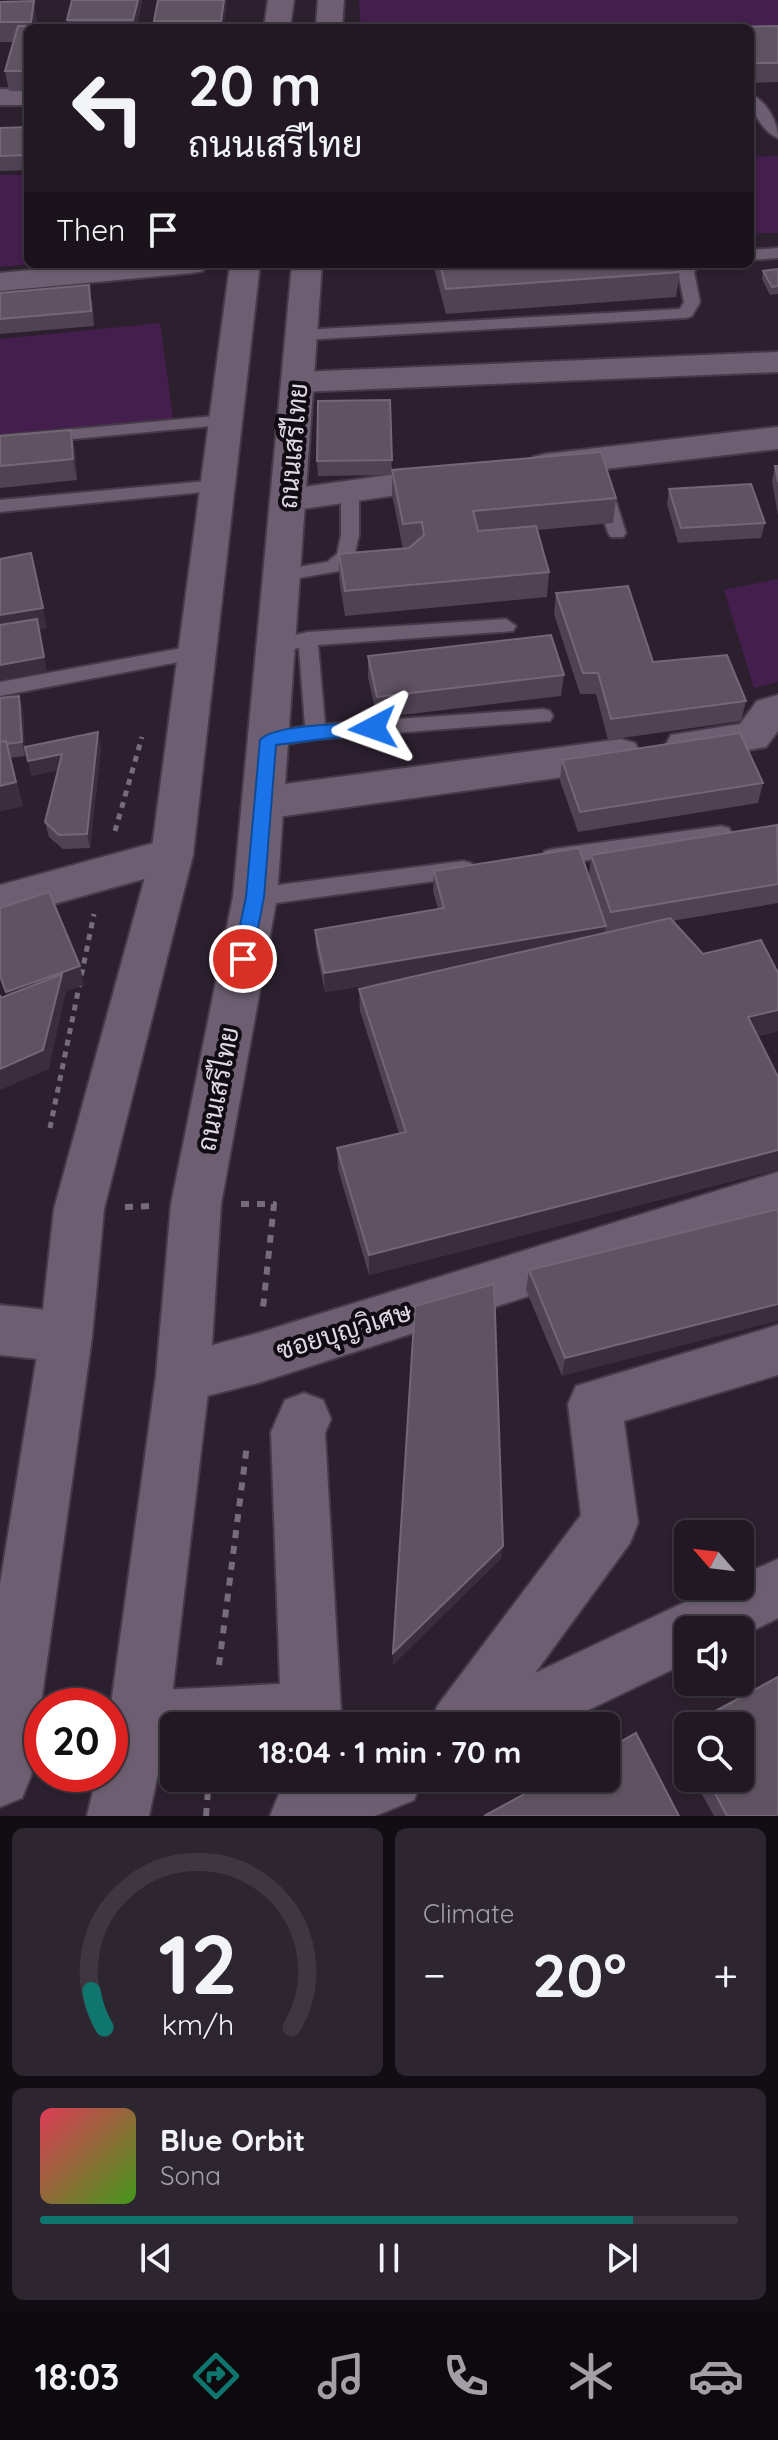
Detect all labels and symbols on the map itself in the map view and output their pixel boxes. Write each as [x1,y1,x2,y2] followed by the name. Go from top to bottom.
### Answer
[271,382,314,510] street label: ถนนเสรีไทย
[331,686,415,770] position arrow
[209,925,277,993] pin
[189,1024,246,1154] street label: ถนนเสรีไทย
[272,1294,416,1369] street label: ซอยบุญวิเศษ
[674,1520,754,1600] north arrow
[24,1688,128,1792] speed limit sign: 20

